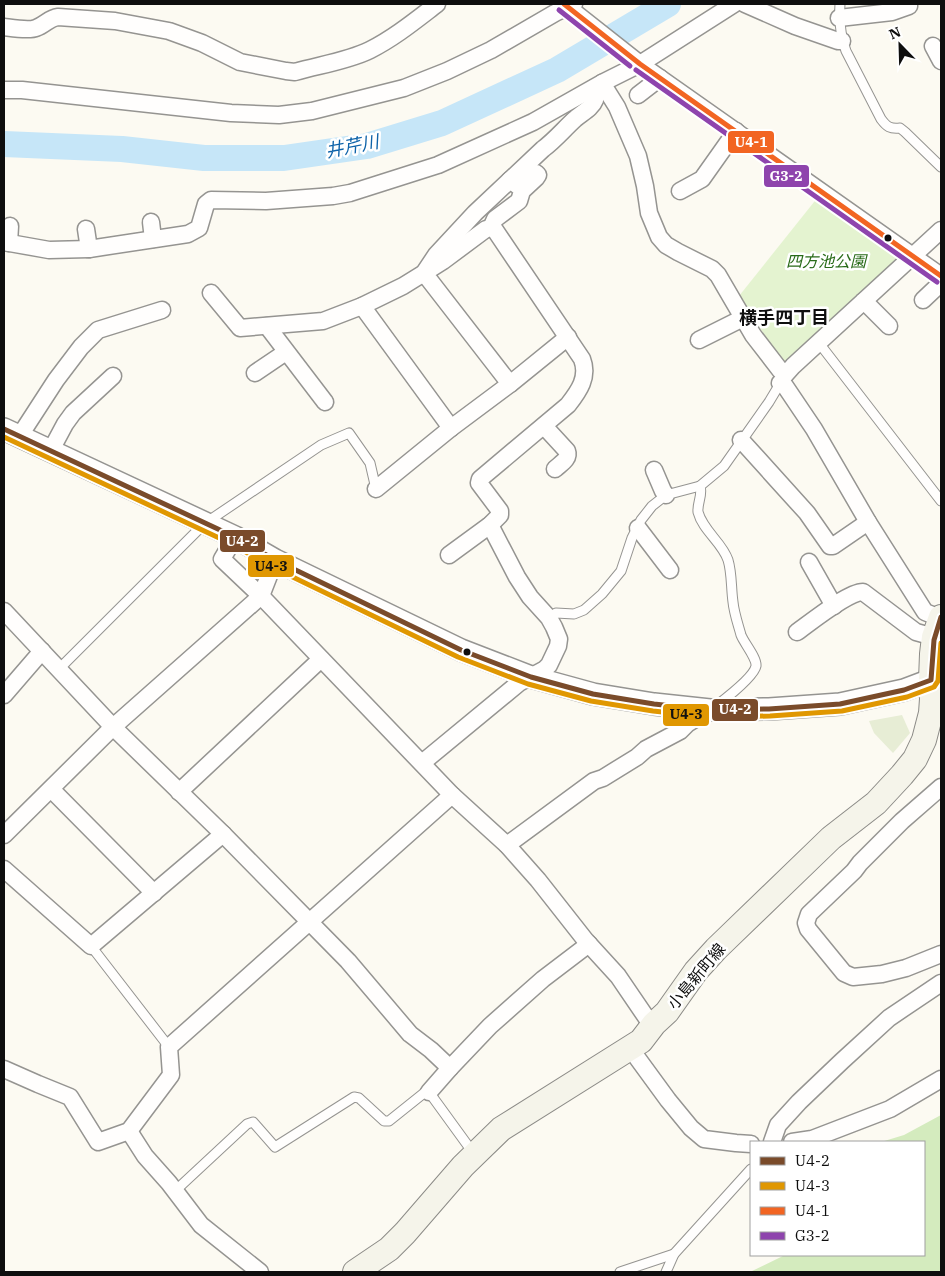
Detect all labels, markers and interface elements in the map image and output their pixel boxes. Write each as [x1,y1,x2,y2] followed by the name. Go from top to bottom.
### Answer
[875,20,925,70] north arrow
[886,23,904,43] text: N
[323,129,383,162] water label: 井芹川
[727,130,775,154] line badge: U4-1
[734,133,768,151] text: U4-1
[763,164,810,188] line badge: G3-2
[769,167,803,185] text: G3-2
[883,233,893,243] unlabelled marker
[786,251,868,271] park label: 四方池公園
[739,306,829,329] district label: 横手四丁目
[219,529,266,553] line badge: U4-2
[225,532,259,550] text: U4-2
[247,554,295,578] line badge: U4-3
[254,557,288,575] text: U4-3
[462,647,472,657] unlabelled marker
[711,698,759,722] line badge: U4-2
[718,700,752,718] text: U4-2
[662,703,710,727] line badge: U4-3
[669,705,703,723] text: U4-3
[663,939,729,1013] street label: 小島新町線
[750,1141,925,1256] legend
[795,1151,830,1170] text: U4-2
[795,1176,830,1195] text: U4-3
[795,1201,830,1220] text: U4-1
[795,1226,830,1245] text: G3-2

